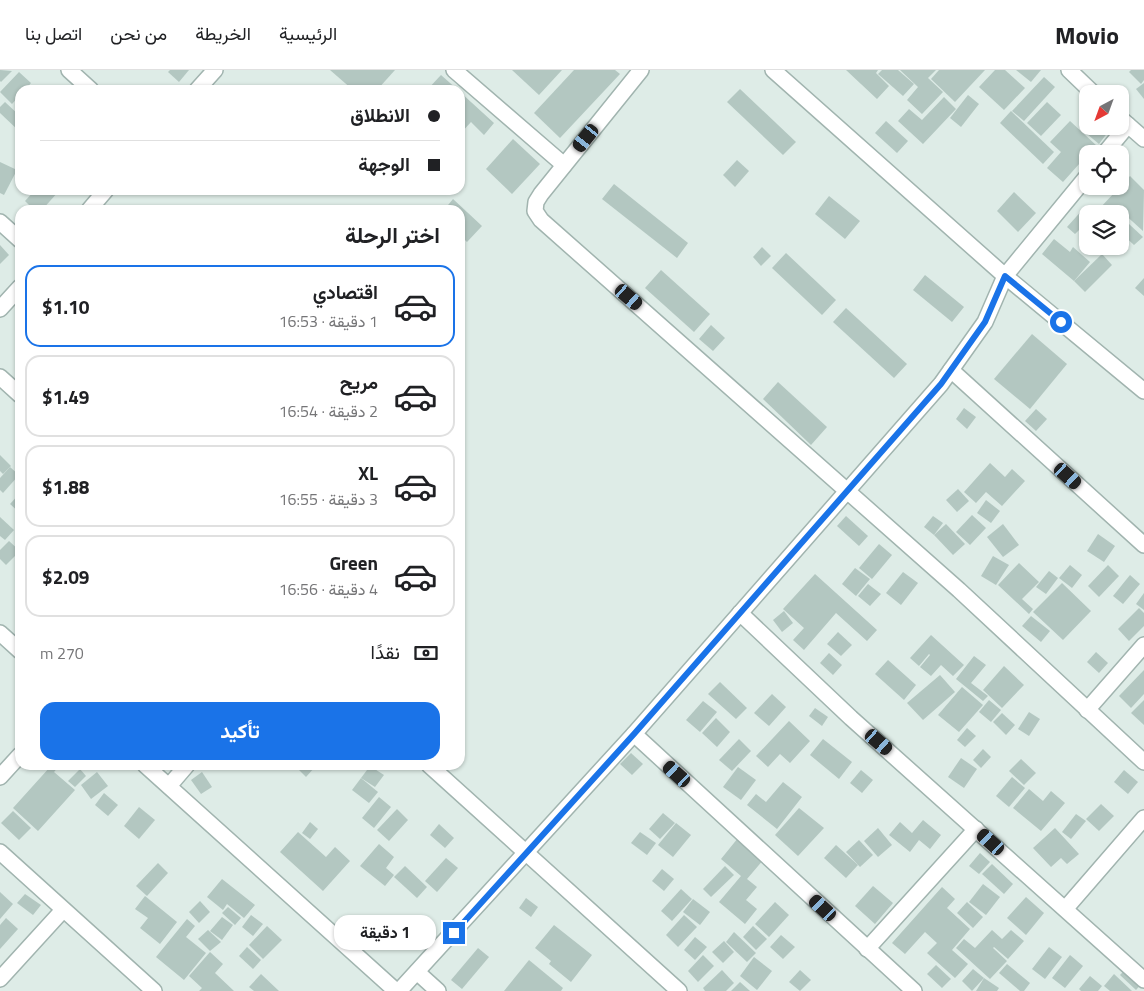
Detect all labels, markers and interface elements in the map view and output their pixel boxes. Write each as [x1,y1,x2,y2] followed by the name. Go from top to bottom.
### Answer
[1055,17,1119,53] text: Movio
[25,20,82,47] text: اتصل بنا
[110,20,167,47] text: من نحن
[195,20,251,47] text: الخريطة
[279,20,337,47] text: الرئيسية
[1079,85,1129,135] north arrow
[1079,85,1129,255] map controls
[350,100,410,129] text: الانطلاق
[570,122,601,154] car
[1079,145,1129,195] button: locate
[358,149,410,178] text: الوجهة
[1079,205,1129,255] button: layers
[345,218,440,252] text: اختر الرحلة
[313,277,378,306] text: اقتصادي
[612,281,645,313] car
[393,284,438,329] icon: car
[42,292,89,321] text: $1.10
[279,309,378,333] text: 1 دقيقة · 16:53
[1050,311,1072,333] route start
[340,367,378,396] text: مريح
[393,374,438,419] icon: car
[42,382,89,411] text: $1.49
[279,399,378,423] text: 2 دقيقة · 16:54
[358,458,378,487] text: XL
[1051,460,1084,492] car
[393,464,438,509] icon: car
[42,472,89,501] text: $1.88
[279,487,378,511] text: 3 دقيقة · 16:55
[329,548,378,577] text: Green
[393,554,438,599] icon: car
[42,562,89,591] text: $2.09
[279,577,378,601] text: 4 دقيقة · 16:56
[371,637,400,666] text: نقدًا
[412,639,440,667] icon: cash
[40,641,84,665] text: 270 m
[40,702,440,760] button: تأكيد
[862,726,895,758] car
[660,758,693,790] car
[974,826,1007,858] car
[806,892,839,924] car
[334,916,436,950] callout: 1 دقيقة
[360,920,410,944] text: 1 دقيقة
[443,922,465,944] route end

